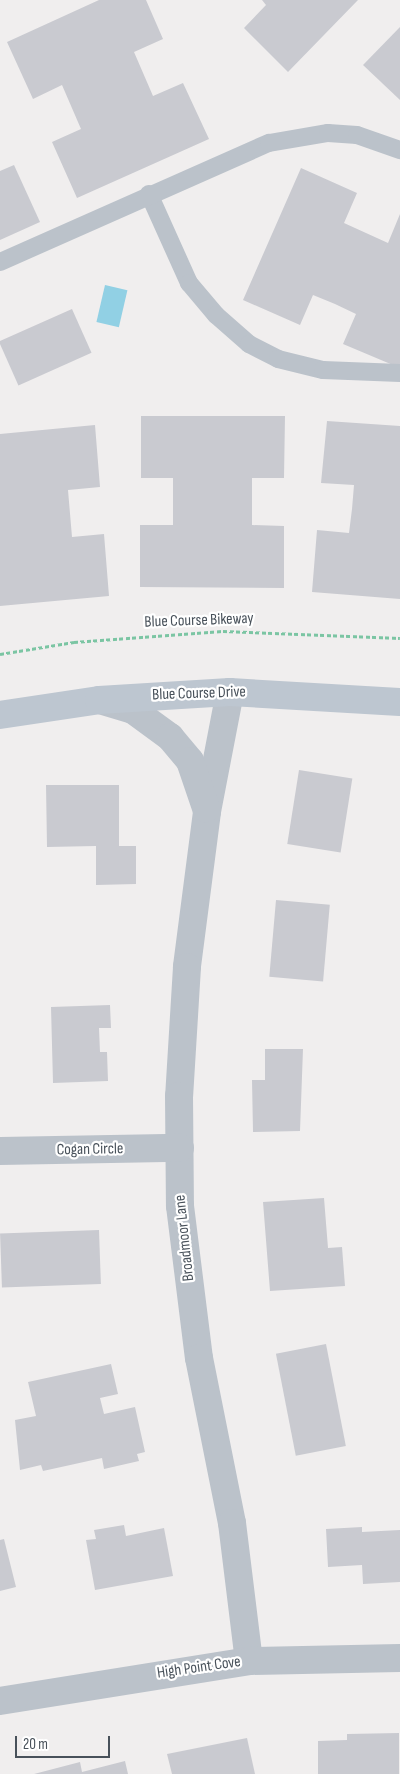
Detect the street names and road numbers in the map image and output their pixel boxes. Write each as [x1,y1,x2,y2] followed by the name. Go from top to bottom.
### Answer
[144,610,254,632] street label: Blue Course Bikeway
[152,683,246,705] street label: Blue Course Drive
[56,1140,124,1160] street label: Cogan Circle
[171,1194,199,1282] street label: Broadmoor Lane
[156,1653,242,1683] street label: High Point Cove

